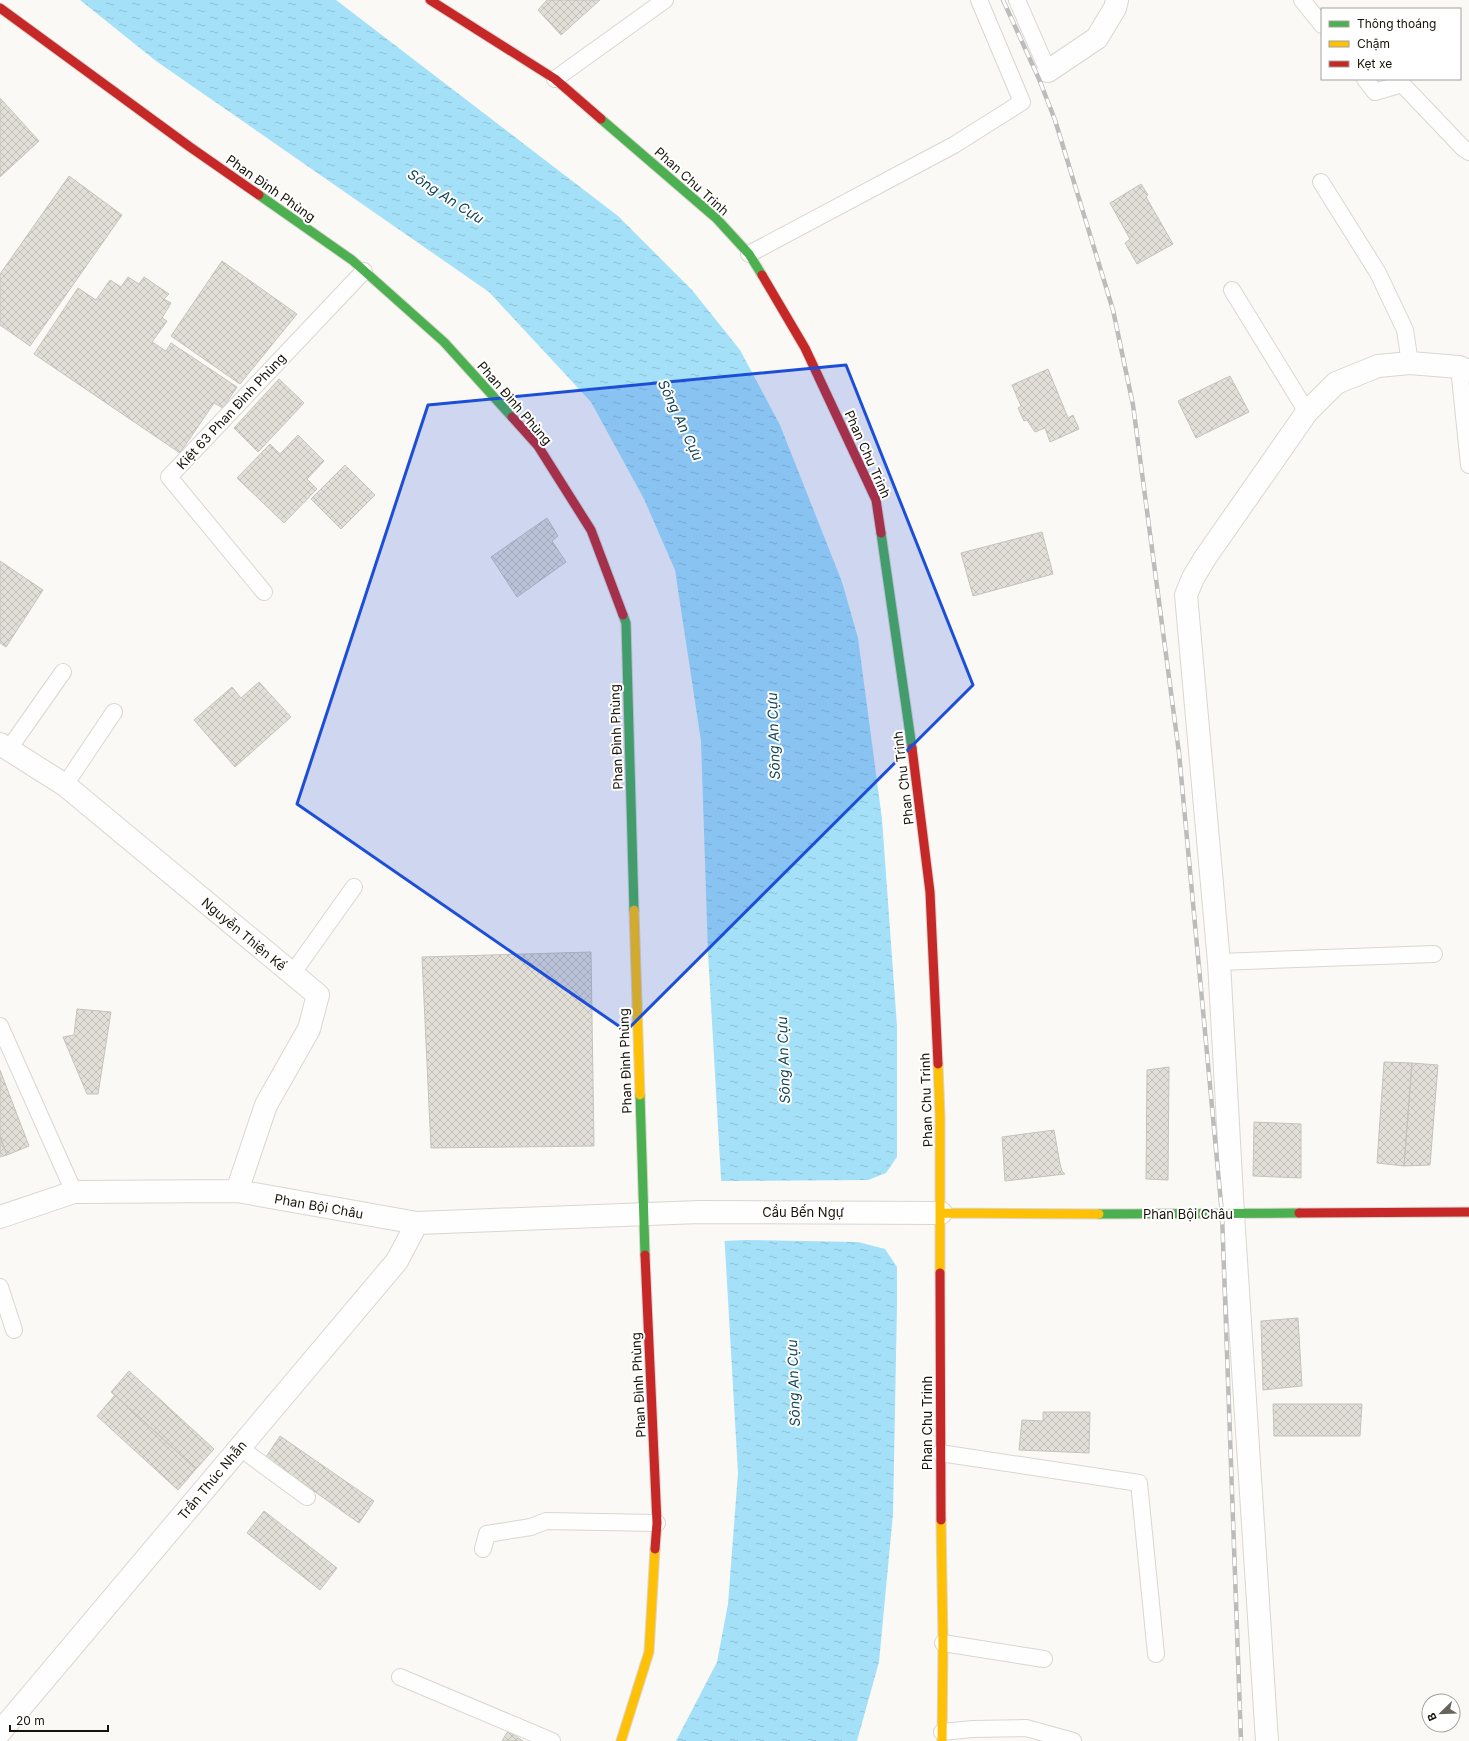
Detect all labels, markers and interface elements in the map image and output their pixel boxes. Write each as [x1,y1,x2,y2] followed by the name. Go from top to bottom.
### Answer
[1321,8,1461,80] legend
[1357,16,1436,31] text: Thông thoáng
[1357,36,1390,51] text: Chậm
[1357,56,1392,71] text: Kẹt xe
[652,143,732,219] street label: Phan Chu Trinh
[223,151,319,225] street label: Phan Đình Phùng
[405,165,487,227] water label: Sông An Cựu
[173,350,289,472] street label: Kiệt 63 Phan Đình Phùng
[474,358,556,448] street label: Phan Đình Phùng
[655,377,707,463] water label: Sông An Cựu
[841,408,895,500] street label: Phan Chu Trinh
[606,684,626,790] street label: Phan Đình Phùng
[763,692,783,780] water label: Sông An Cựu
[889,730,917,826] street label: Phan Chu Trinh
[198,893,290,974] street label: Nguyễn Thiện Kế
[615,1008,635,1114] street label: Phan Đình Phùng
[773,1016,793,1104] water label: Sông An Cựu
[916,1053,936,1147] street label: Phan Chu Trinh
[273,1190,365,1222] street label: Phan Bội Châu
[762,1204,844,1220] street label: Cầu Bến Ngự
[1143,1206,1233,1222] street label: Phan Bội Châu
[627,1332,649,1438] street label: Phan Đình Phùng
[783,1339,803,1427] water label: Sông An Cựu
[919,1376,935,1470] street label: Phan Chu Trinh
[173,1436,250,1523] street label: Trần Thúc Nhẫn
[1421,1693,1461,1733] north arrow
[10,1707,108,1733] scale bar
[1424,1711,1440,1723] text: B
[16,1713,45,1728] text: 20 m

